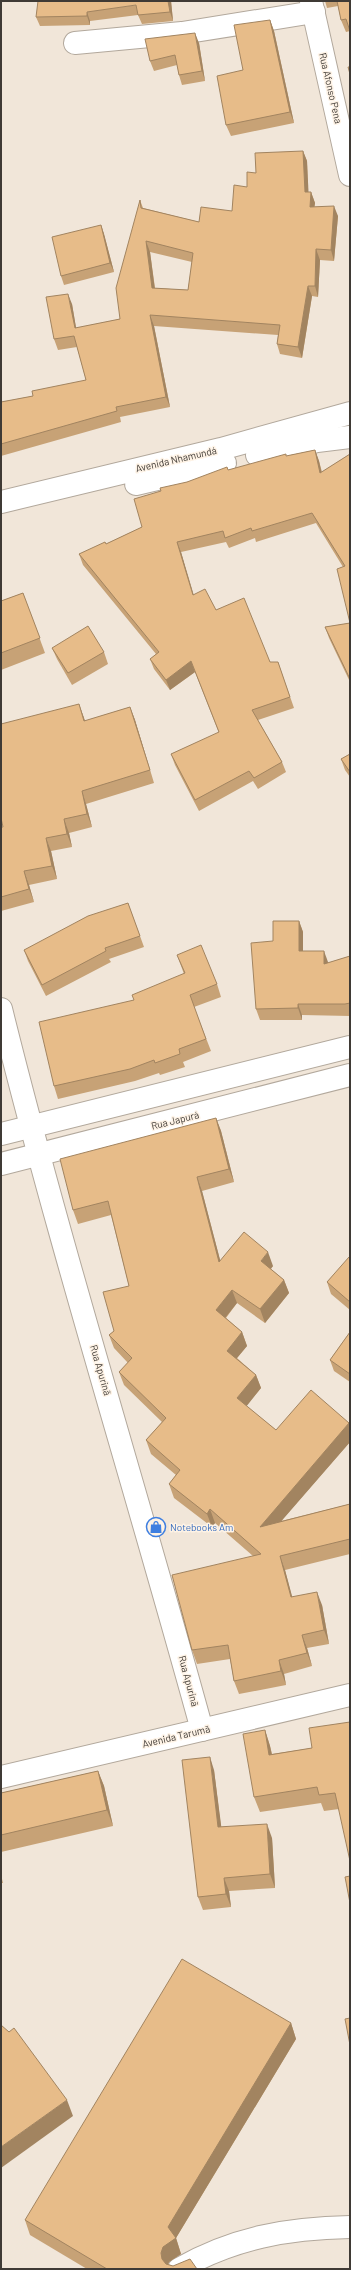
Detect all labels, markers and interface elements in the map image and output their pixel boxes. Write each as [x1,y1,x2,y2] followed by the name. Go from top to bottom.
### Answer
[317,51,345,125] street label: Rua Afonso Pena
[134,444,218,474] street label: Avenida Nhamundá
[150,1108,200,1132] street label: Rua Japurá
[88,1343,114,1397] street label: Rua Apurinã
[145,1516,167,1538] shop icon: Notebooks Am
[170,1521,233,1533] place label: Notebooks Am
[176,1654,202,1708] street label: Rua Apurinã
[141,1722,211,1750] street label: Avenida Tarumã

